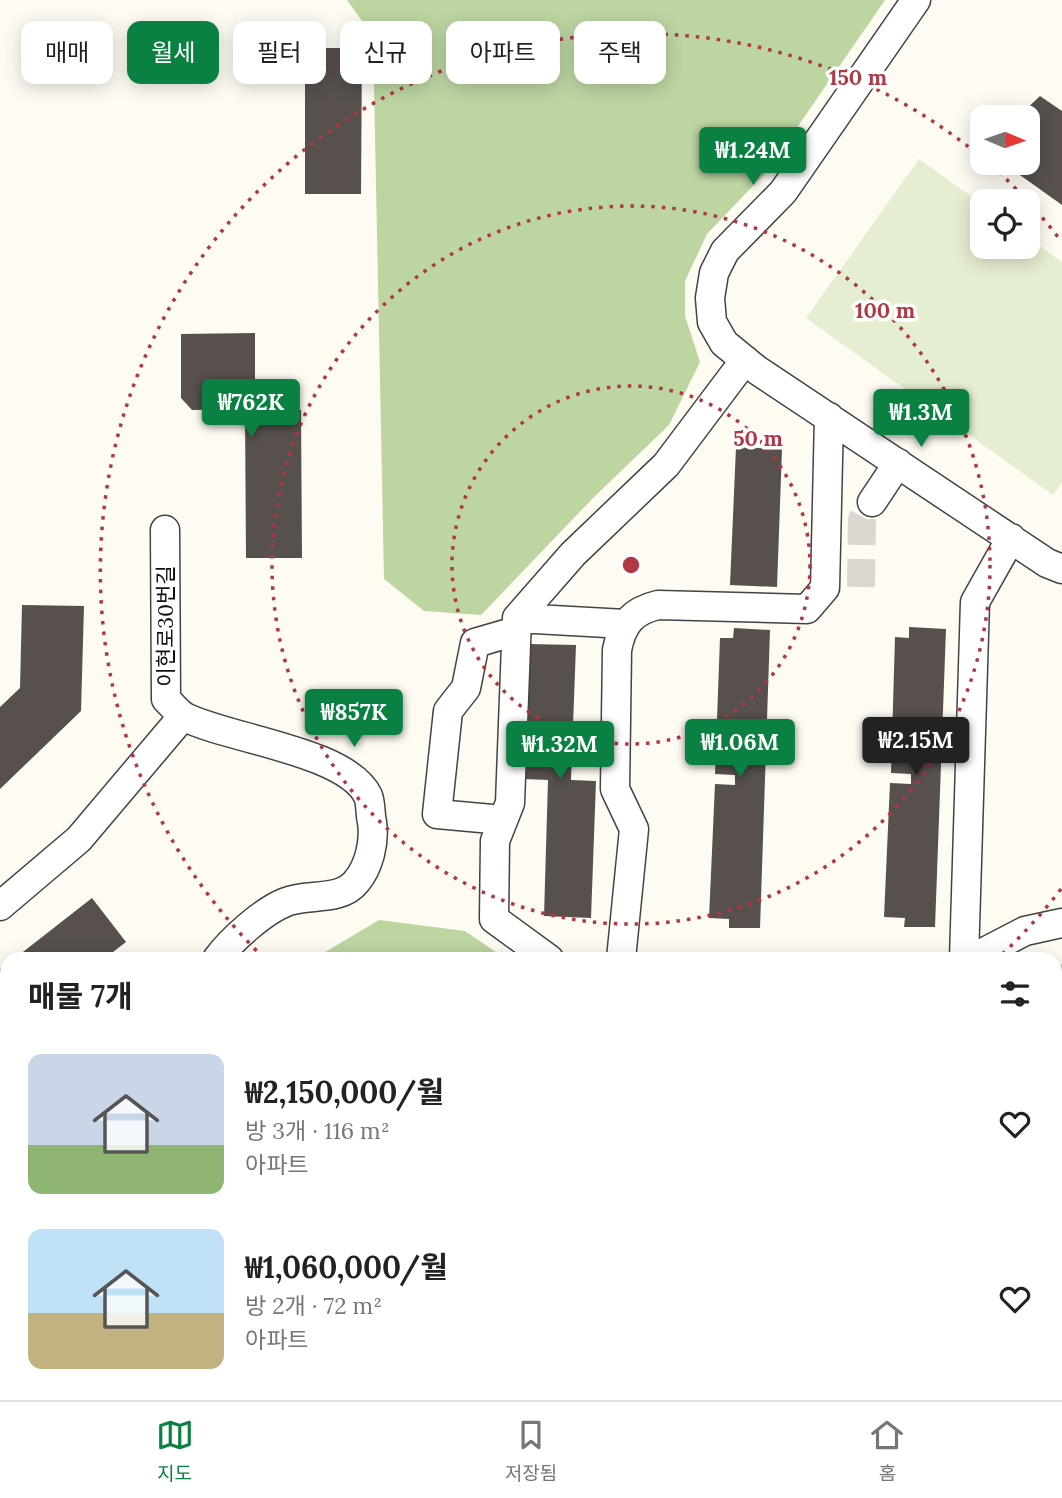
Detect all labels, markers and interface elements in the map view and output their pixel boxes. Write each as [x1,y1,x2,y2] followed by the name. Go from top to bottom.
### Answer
[21,21,113,84] chip: 매매
[127,21,219,84] chip: 월세
[233,21,326,84] chip: 필터
[340,21,432,84] chip: 신규
[446,21,560,84] chip: 아파트
[574,21,666,84] chip: 주택
[829,64,887,91] text: 150 m
[970,105,1040,175] north arrow
[970,105,1040,259] map controls
[696,128,810,187] pin: ₩1.24M
[715,135,791,164] text: ₩1.24M
[970,189,1040,259] button: locate
[855,297,915,324] text: 100 m
[202,380,300,439] pin: ₩762K
[218,387,284,416] text: ₩762K
[872,390,970,449] pin: ₩1.3M
[889,397,953,426] text: ₩1.3M
[733,425,783,452] text: 50 m
[619,553,643,577] centre of rings
[152,565,179,687] street label: 이현로30번길
[305,690,403,749] pin: ₩857K
[321,697,387,726] text: ₩857K
[859,718,973,777] pin: ₩2.15M
[683,720,797,779] pin: ₩1.06M
[503,722,617,781] pin: ₩1.32M
[878,725,954,754] text: ₩2.15M
[701,727,779,756] text: ₩1.06M
[522,729,598,758] text: ₩1.32M
[996,975,1034,1013] icon: filters
[28,977,133,1015] text: 매물 7개
[245,1073,444,1111] text: ₩2,150,000/월
[84,1082,168,1166] icon: home
[996,1105,1034,1143] icon: heart
[245,1116,390,1145] text: 방 3개 · 116 m²
[245,1150,308,1179] text: 아파트
[245,1248,448,1286] text: ₩1,060,000/월
[84,1257,168,1341] icon: home
[996,1280,1034,1318] icon: heart
[245,1291,382,1320] text: 방 2개 · 72 m²
[245,1325,308,1354] text: 아파트
[156,1416,194,1485] tab: 지도
[505,1416,557,1485] tab: 저장됨
[868,1416,906,1485] tab: 홈

